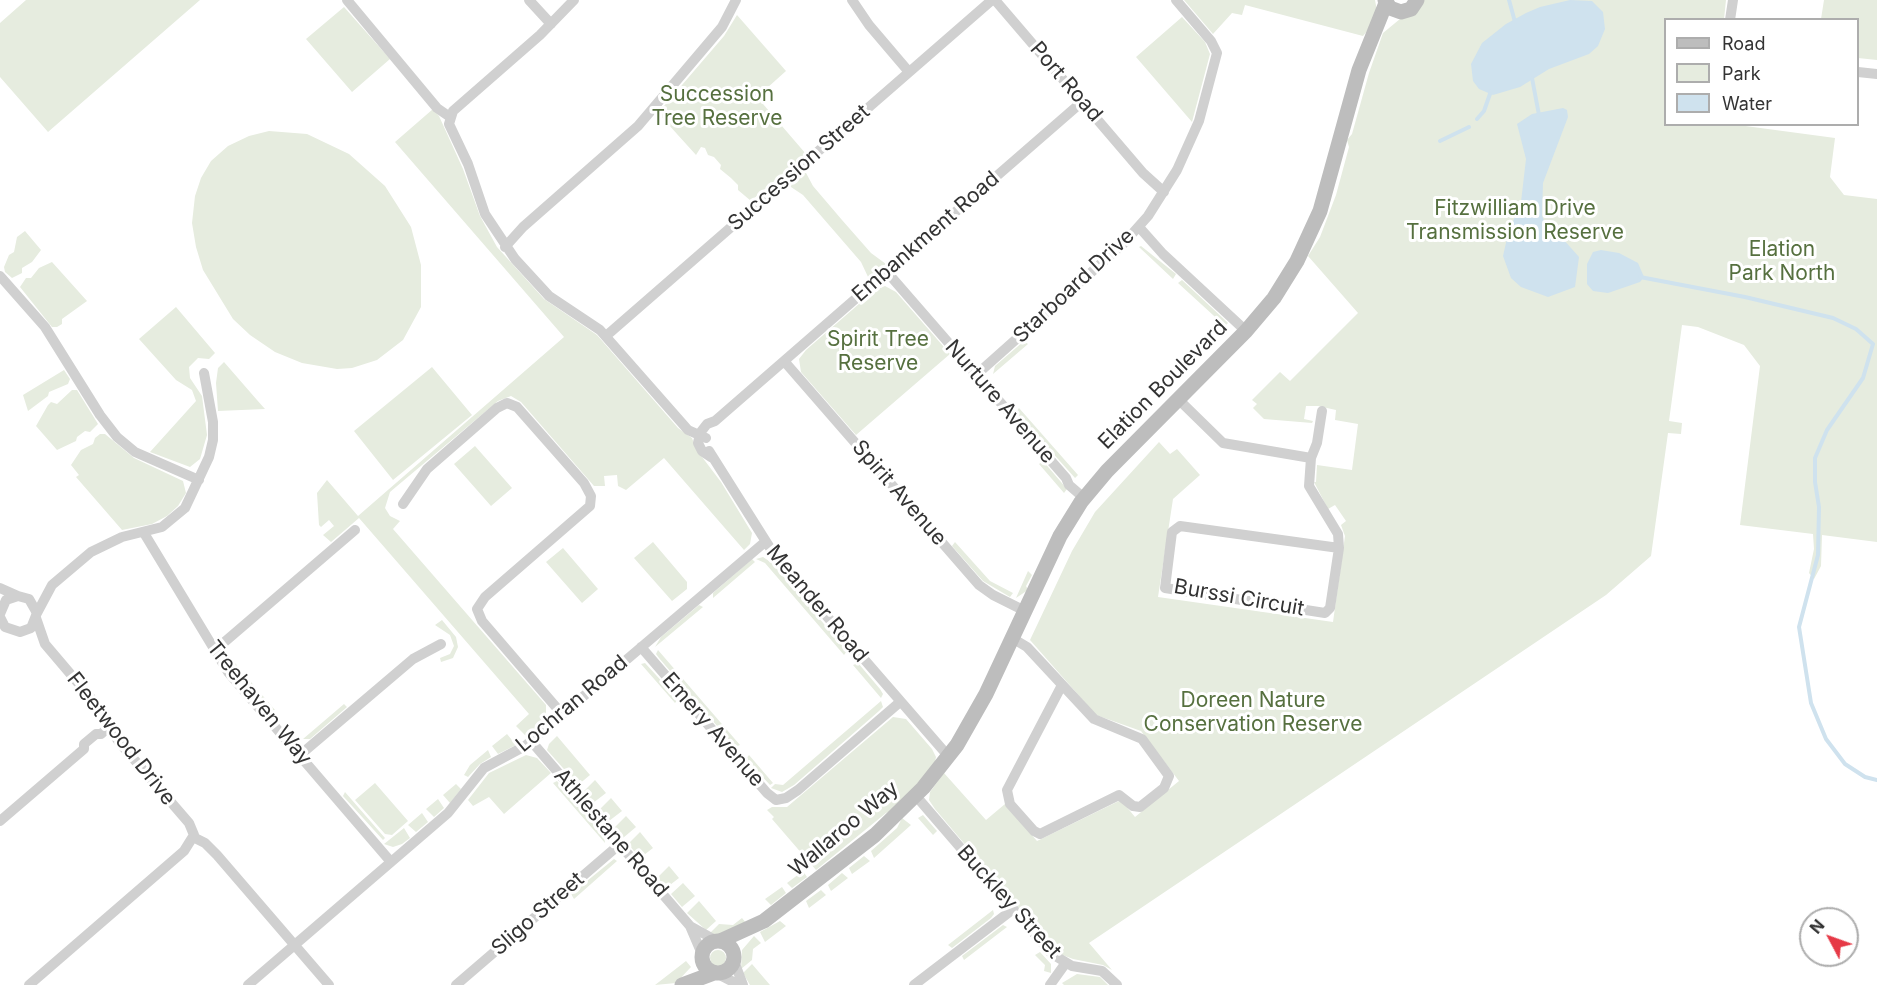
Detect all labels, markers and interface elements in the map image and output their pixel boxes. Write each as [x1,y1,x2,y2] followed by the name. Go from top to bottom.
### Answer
[1664,18,1859,126] legend
[1722,33,1765,54] text: Road
[1024,37,1108,127] street label: Port Road
[1722,63,1761,84] text: Park
[652,82,782,132] park label: Succession Tree Reserve
[1722,93,1772,114] text: Water
[723,100,875,236] street label: Succession Street
[847,166,1005,308] street label: Embankment Road
[1406,196,1624,246] park label: Fitzwilliam Drive Transmission Reserve
[1008,223,1140,349] street label: Starboard Drive
[1729,237,1835,287] park label: Elation Park North
[1093,315,1233,455] street label: Elation Boulevard
[827,327,929,377] park label: Spirit Tree Reserve
[940,335,1060,469] street label: Nurture Avenue
[846,435,952,551] street label: Spirit Avenue
[761,540,873,668] street label: Meander Road
[1172,574,1306,622] street label: Burssi Circuit
[201,636,317,770] street label: Treehaven Way
[511,650,633,758] street label: Lochran Road
[61,667,181,811] street label: Fleetwood Drive
[657,668,769,792] street label: Emery Avenue
[1144,688,1362,738] park label: Doreen Nature Conservation Reserve
[548,764,674,902] street label: Athlestane Road
[784,776,904,882] street label: Wallaroo Way
[952,840,1066,964] street label: Buckley Street
[487,867,589,961] street label: Sligo Street
[1799,907,1859,967] north arrow
[1805,915,1828,938] text: N

